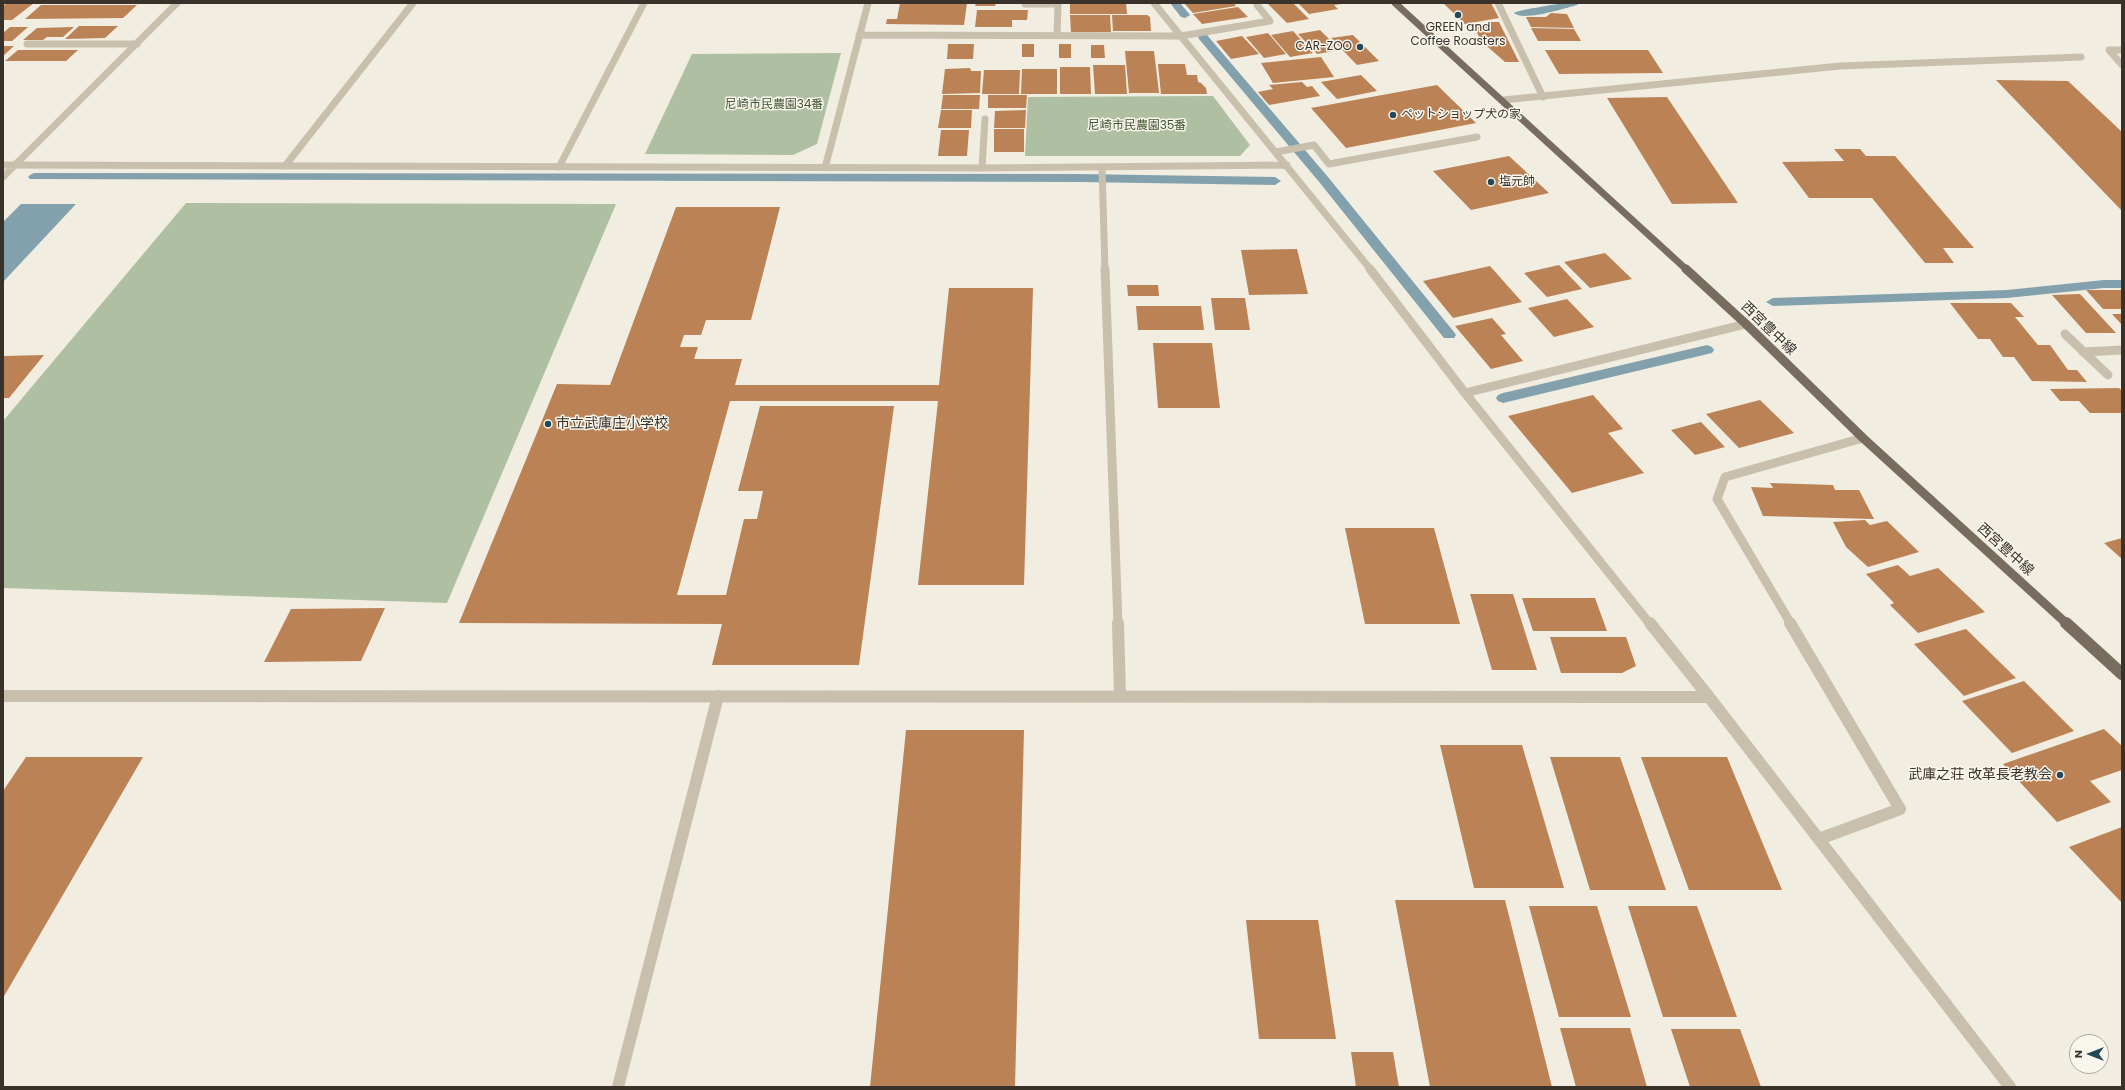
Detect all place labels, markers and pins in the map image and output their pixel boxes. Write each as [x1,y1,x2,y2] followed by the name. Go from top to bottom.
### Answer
[1453,10,1463,20] marker: GREEN and Coffee Roasters
[1411,21,1505,49] place label: GREEN and Coffee Roasters
[1295,40,1352,54] place label: CAR-ZOO
[1355,42,1365,52] marker: CAR-ZOO
[1401,108,1521,122] place label: ペットショップ犬の家
[1388,110,1398,120] marker: ペットショップ犬の家
[1499,175,1535,189] place label: 塩元帥
[1486,177,1496,187] marker: 塩元帥
[556,416,668,432] place label: 市立武庫庄小学校
[543,419,553,429] marker: 市立武庫庄小学校
[1908,767,2052,783] place label: 武庫之荘 改革長老教会
[2055,770,2065,780] marker: 武庫之荘 改革長老教会

